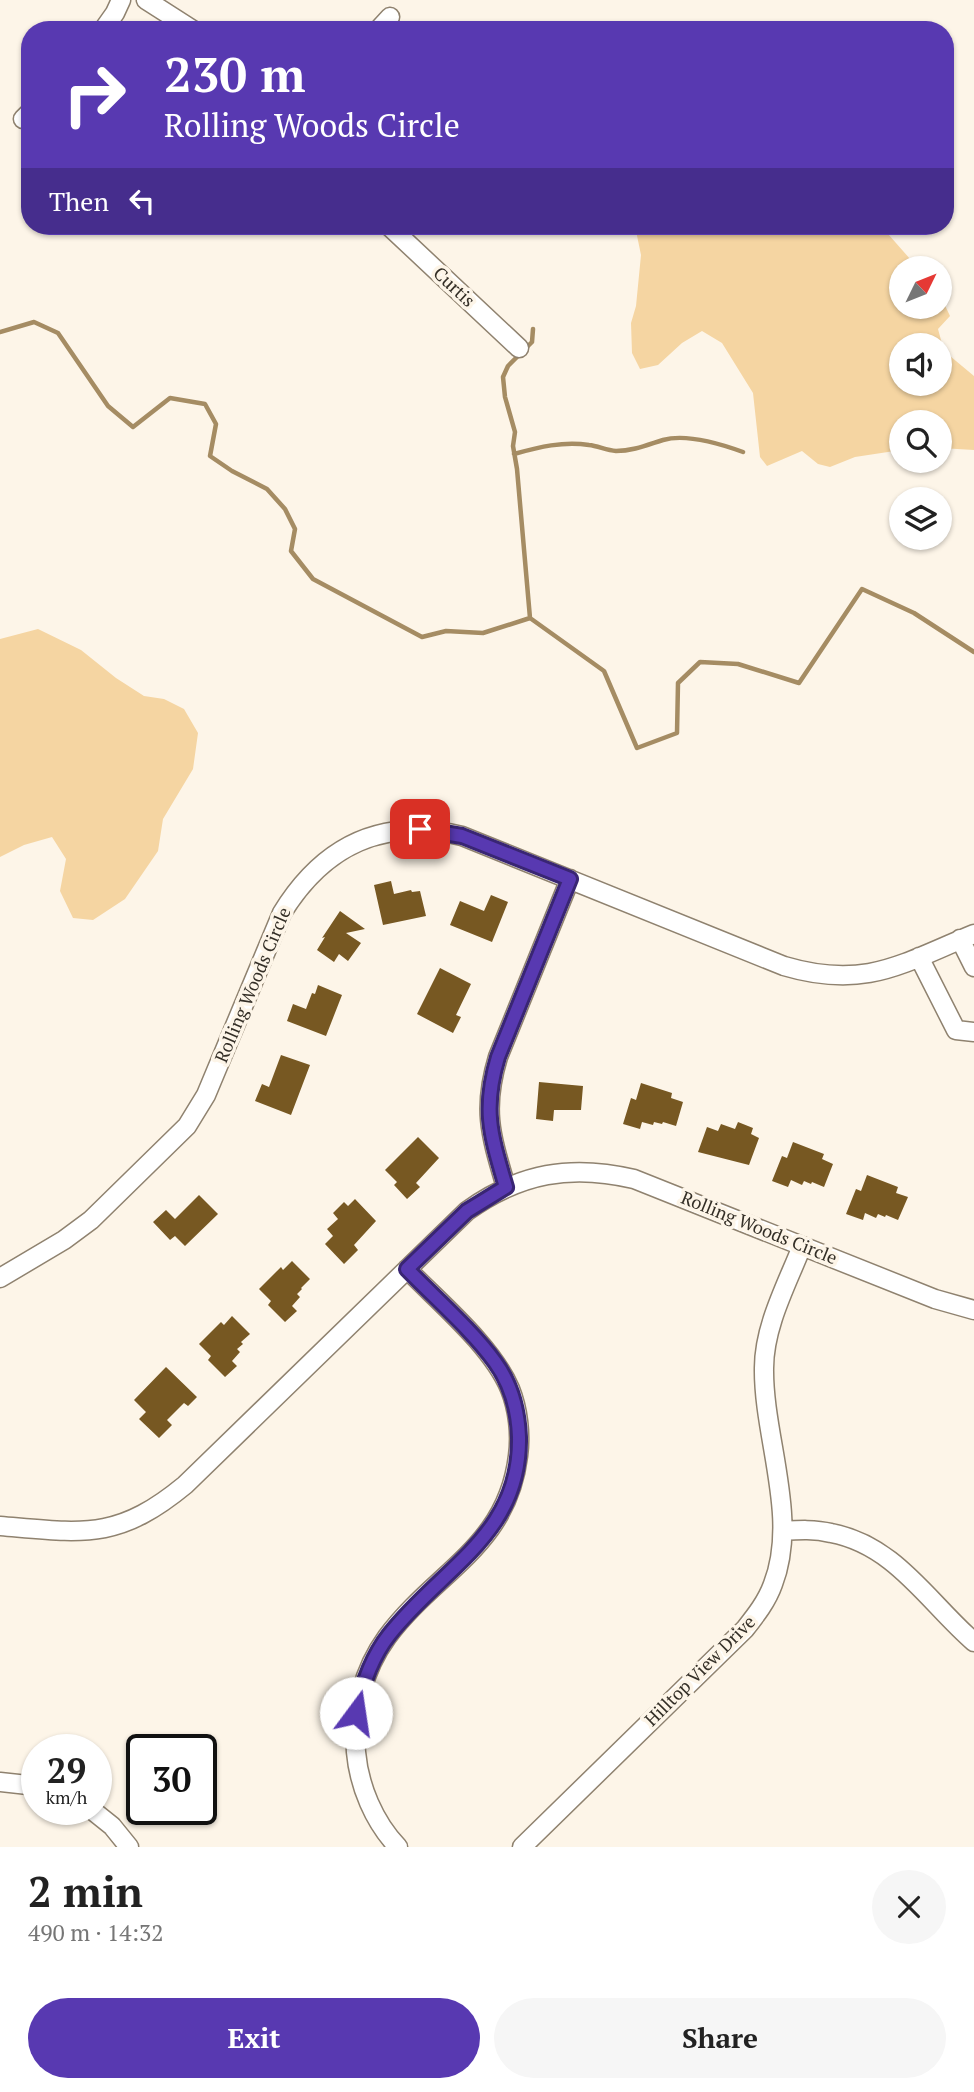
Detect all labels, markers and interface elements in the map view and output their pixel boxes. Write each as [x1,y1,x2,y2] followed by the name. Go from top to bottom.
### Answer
[164,41,306,106] text: 230 m
[49,49,140,140] icon: right
[164,104,460,146] text: Rolling Woods Circle
[123,182,161,220] icon: left
[49,184,109,218] text: Then
[889,256,952,318] north arrow
[889,256,952,550] map controls
[429,261,481,312] street label: Curtis
[889,333,952,396] button: sound
[889,410,952,473] button: search
[889,487,952,550] button: layers
[390,799,450,859] pin
[401,810,439,848] icon: arrive
[209,903,296,1066] street label: Rolling Woods Circle
[678,1185,841,1269] street label: Rolling Woods Circle
[639,1610,760,1731] street label: Hilltop View Drive
[319,1676,393,1750] position arrow
[126,1734,217,1825] speed limit sign: 30
[47,1747,86,1793] text: 29
[46,1785,87,1809] text: km/h
[28,1863,143,1919] text: 2 min
[872,1870,946,1944] button: close
[28,1917,163,1948] text: 490 m · 14:32
[28,1998,480,2078] button: Exit
[494,1998,946,2078] button: Share

